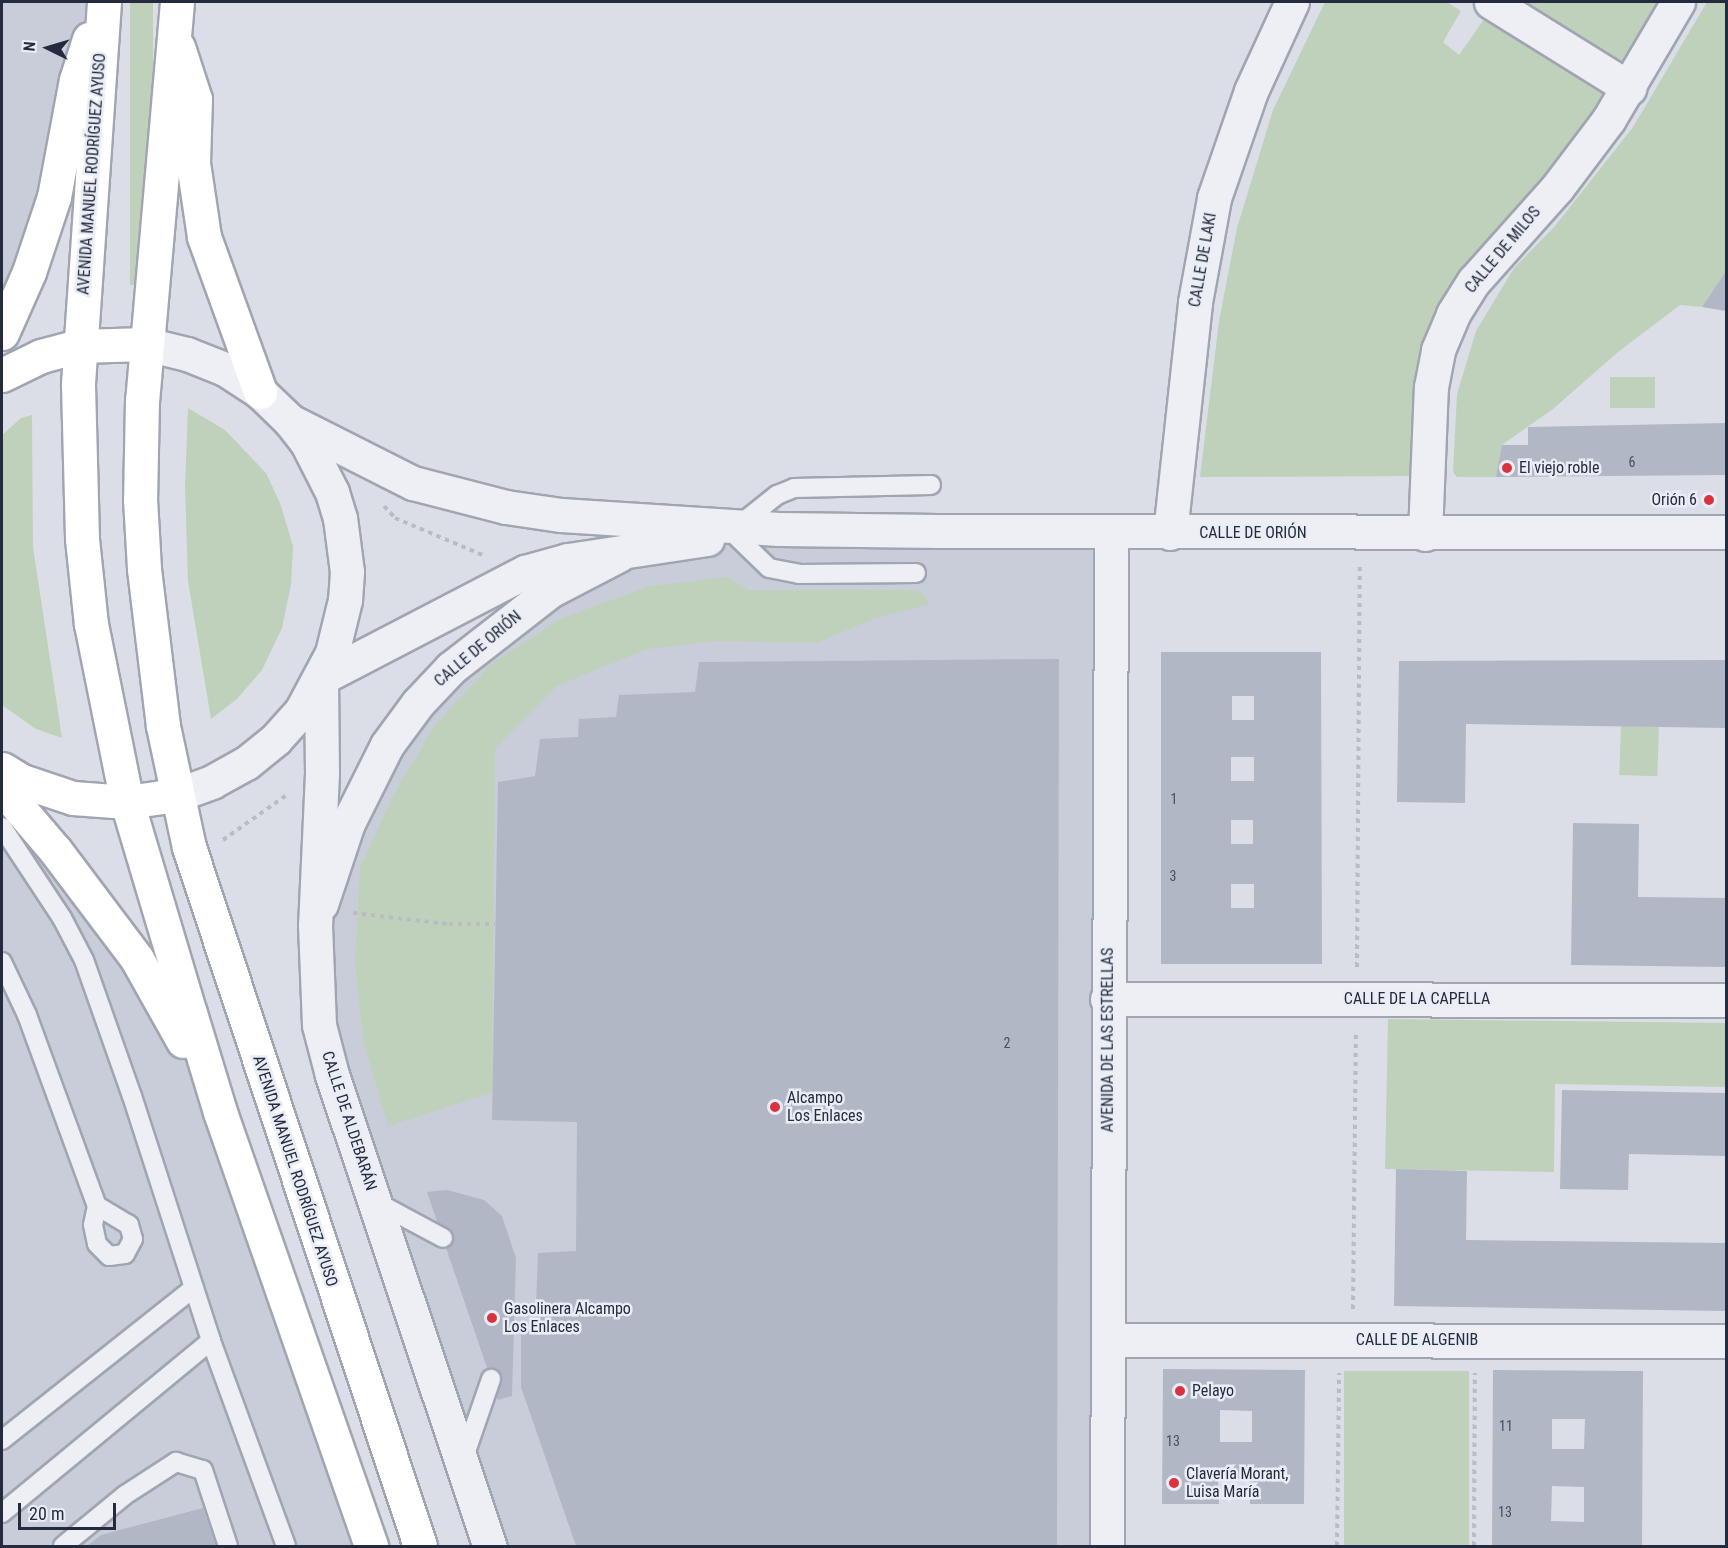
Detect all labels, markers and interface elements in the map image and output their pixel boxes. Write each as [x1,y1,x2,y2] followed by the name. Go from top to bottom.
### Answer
[18,18,78,78] north arrow
[20,41,39,52] text: N
[74,53,110,295] street label: AVENIDA MANUEL RODRÍGUEZ AYUSO
[1461,203,1545,297] street label: CALLE DE MILOS
[1185,211,1221,309] street label: CALLE DE LAKI
[1629,454,1635,470] house number: 6
[1519,458,1599,478] place label: El viejo roble
[1500,461,1514,475] marker: El viejo roble
[1651,490,1697,510] place label: Orión 6
[1702,493,1716,507] marker: Orión 6
[1199,523,1307,543] street label: CALLE DE ORIÓN
[431,607,525,691] street label: CALLE DE ORIÓN
[1171,791,1177,807] house number: 1
[1170,868,1176,884] house number: 3
[1098,948,1118,1132] street label: AVENIDA DE LAS ESTRELLAS
[1344,989,1490,1009] street label: CALLE DE LA CAPELLA
[1004,1035,1010,1051] house number: 2
[317,1049,381,1193] street label: CALLE DE ALDEBARÁN
[248,1053,342,1289] street label: AVENIDA MANUEL RODRÍGUEZ AYUSO
[787,1088,863,1126] place label: Alcampo Los Enlaces
[768,1100,782,1114] marker: Alcampo Los Enlaces
[504,1299,631,1337] place label: Gasolinera Alcampo Los Enlaces
[485,1311,499,1325] marker: Gasolinera Alcampo Los Enlaces
[1356,1330,1478,1350] street label: CALLE DE ALGENIB
[1192,1381,1234,1401] place label: Pelayo
[1173,1384,1187,1398] marker: Pelayo
[1499,1418,1513,1434] house number: 11
[1166,1433,1180,1449] house number: 13
[1186,1464,1288,1502] place label: Clavería Morant, Luisa María
[1167,1476,1181,1490] marker: Clavería Morant, Luisa María
[21,1491,118,1529] scale bar
[29,1503,64,1524] text: 20 m
[1498,1504,1512,1520] house number: 13

